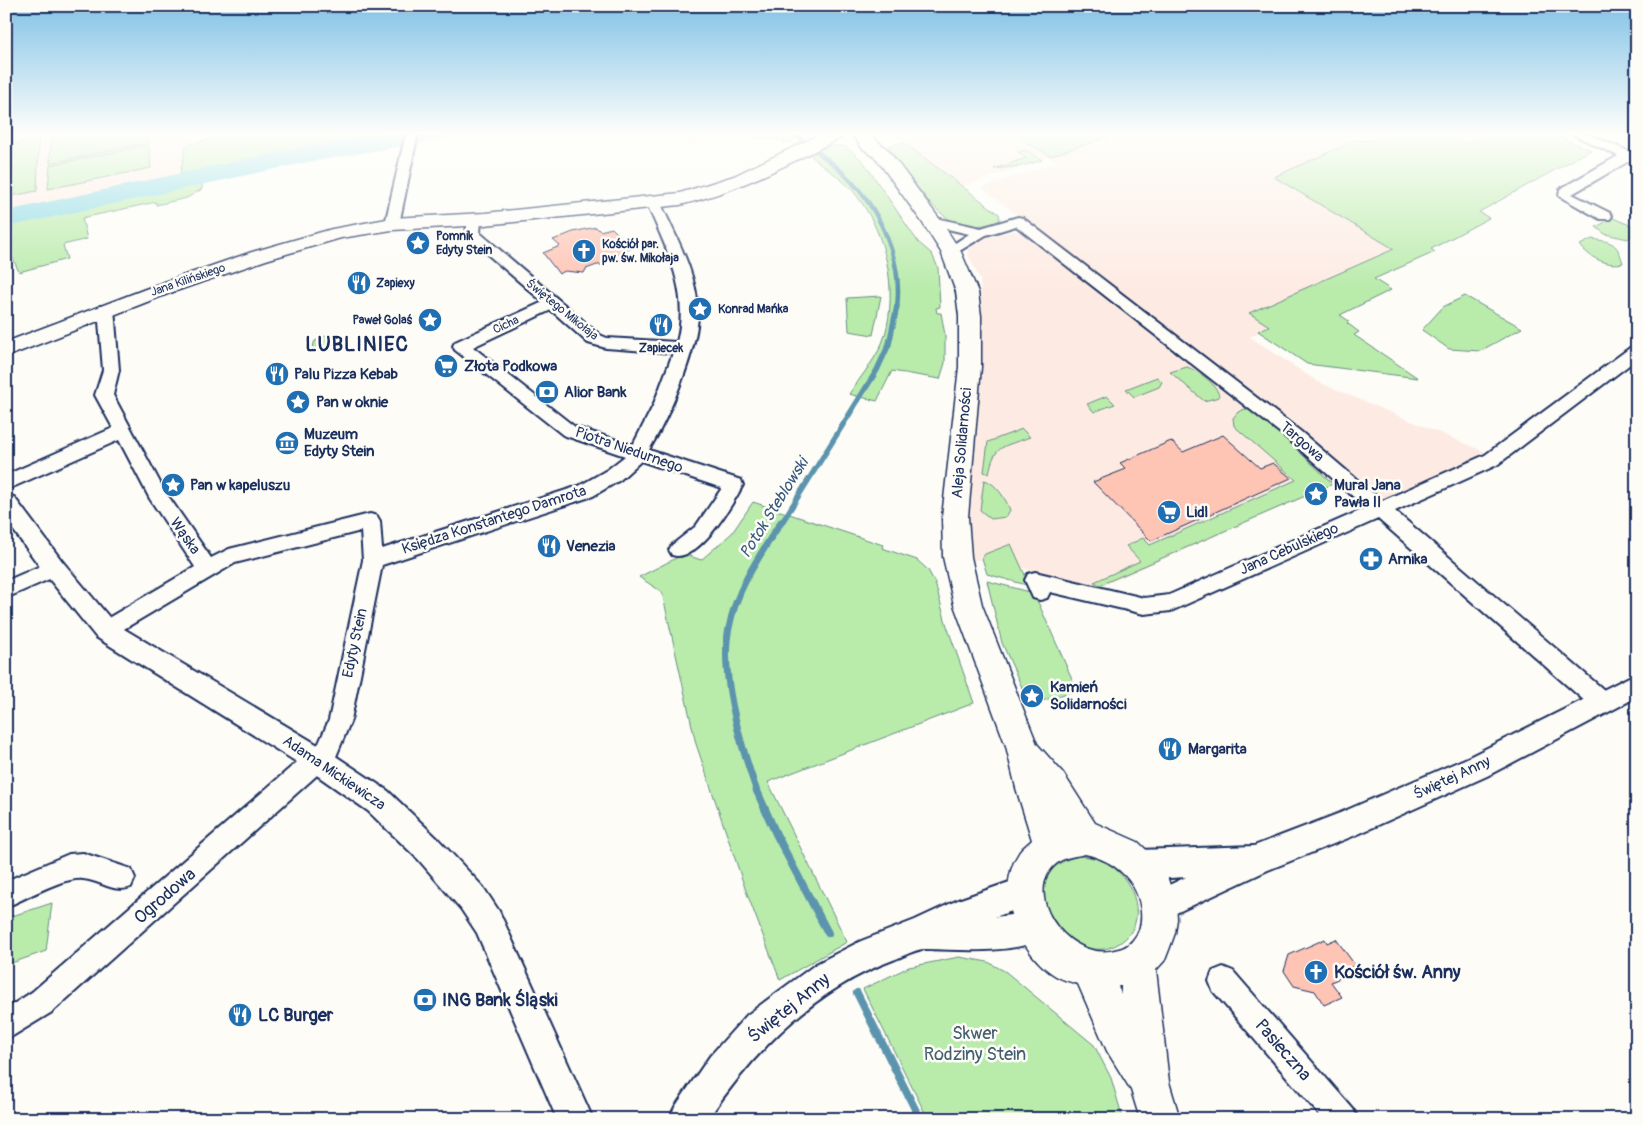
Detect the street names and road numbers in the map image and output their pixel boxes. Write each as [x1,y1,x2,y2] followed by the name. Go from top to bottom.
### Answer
[149,260,228,300] street label: Jana Kilińskiego
[523,275,602,344] street label: Świętego Mikołaja
[491,312,522,337] street label: Cicha
[948,387,976,499] street label: Aleja Solidarności
[1276,418,1328,466] street label: Targowa
[573,423,685,477] street label: Piotra Niedurnego
[399,481,589,559] street label: Księdza Konstantego Damrota
[166,514,204,558] street label: Wąska
[1237,519,1341,579] street label: Jana Cebulskiego
[338,607,372,679] street label: Edyty Stein
[279,732,389,815] street label: Adama Mickiewicza
[1411,752,1494,804] street label: Świętej Anny
[129,863,201,929] street label: Ogrodowa
[743,968,835,1048] street label: Świętej Anny
[1250,1014,1316,1086] street label: Pasieczna

